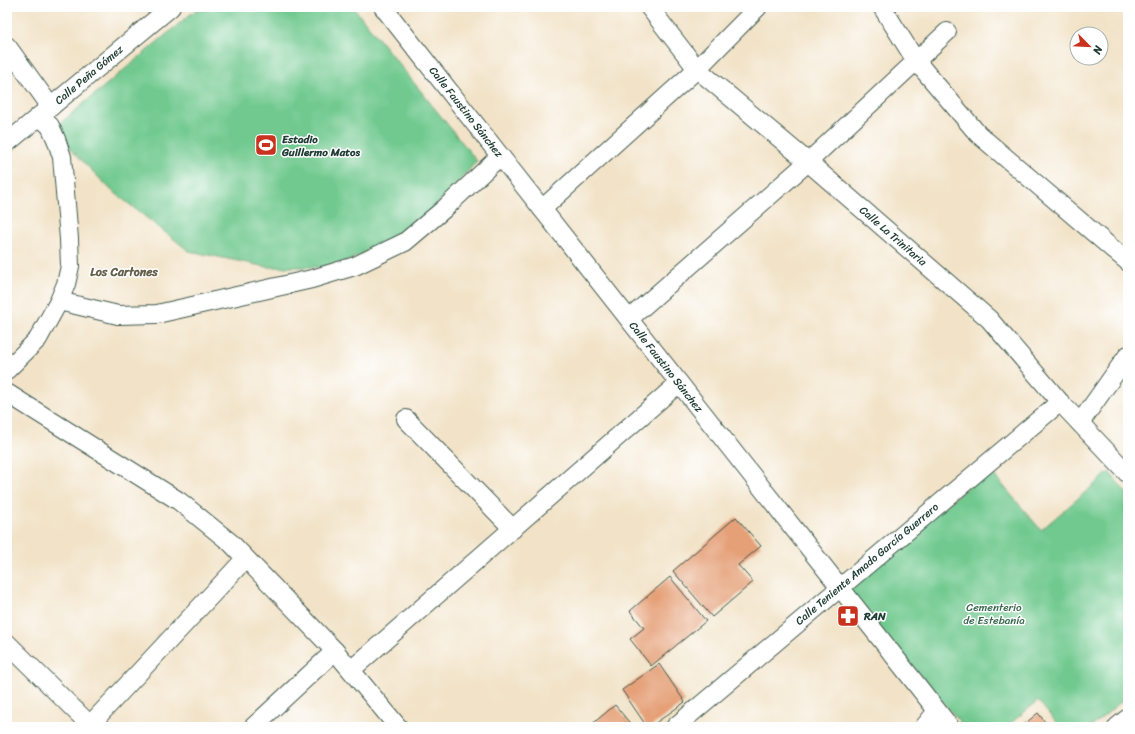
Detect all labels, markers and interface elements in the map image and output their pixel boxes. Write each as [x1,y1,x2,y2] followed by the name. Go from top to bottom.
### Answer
[1069,26,1109,66] north arrow
[50,40,128,110] street label: Calle Peña Gómez
[1087,42,1108,58] text: N
[424,62,508,162] street label: Calle Faustino Sánchez
[281,130,361,162] place label: Estadio Guillermo Matos
[253,132,279,158] sports icon: Estadio Guillermo Matos
[855,201,932,271] street label: Calle La Trinitaria
[90,261,158,283] district label: Los Cartones
[624,317,708,417] street label: Calle Faustino Sánchez
[791,498,943,630] street label: Calle Teniente Amado García Guerrero
[963,598,1025,630] park label: Cementerio de Estebanía
[835,603,861,629] pharmacy icon: RAN
[863,607,886,626] place label: RAN

